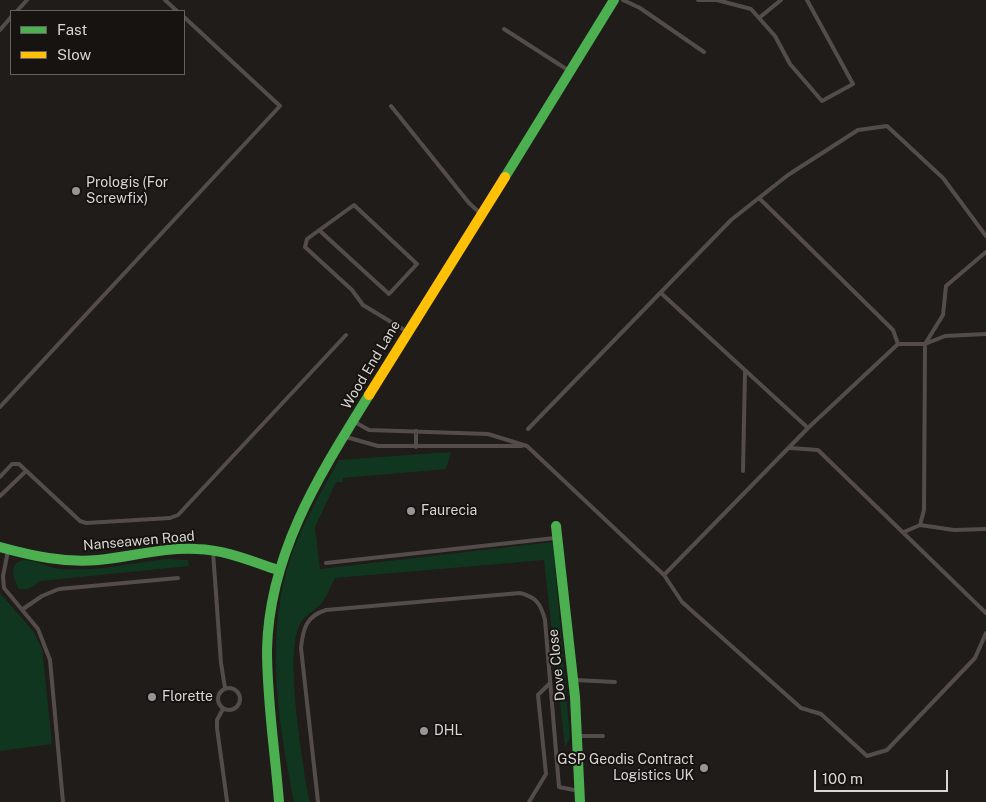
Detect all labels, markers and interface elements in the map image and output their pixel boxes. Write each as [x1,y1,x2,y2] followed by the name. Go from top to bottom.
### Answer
[10,10,185,75] legend
[57,21,87,38] text: Fast
[57,46,91,63] text: Slow
[86,175,168,208] place label: Prologis (For Screwfix)
[70,185,82,197] marker: Prologis (For Screwfix)
[338,318,404,412] street label: Wood End Lane
[421,503,477,519] place label: Faurecia
[405,505,417,517] marker: Faurecia
[82,528,196,554] street label: Nanseawen Road
[545,628,569,702] street label: Dove Close
[162,689,213,705] place label: Florette
[146,691,158,703] marker: Florette
[434,723,463,739] place label: DHL
[418,725,430,737] marker: DHL
[557,752,694,784] place label: GSP Geodis Contract Logistics UK
[816,760,950,792] scale bar
[698,762,710,774] marker: GSP Geodis Contract Logistics UK
[822,770,863,787] text: 100 m

